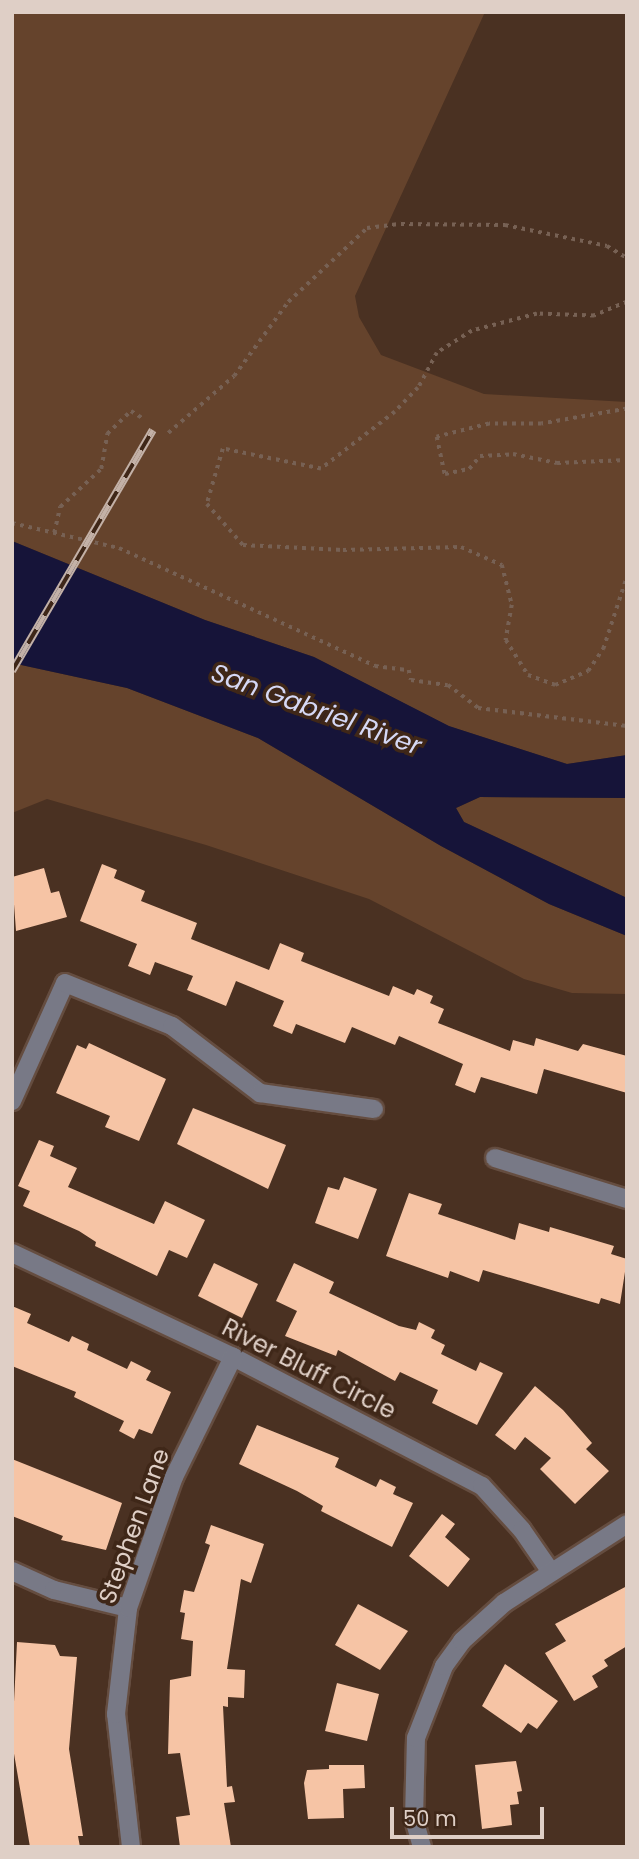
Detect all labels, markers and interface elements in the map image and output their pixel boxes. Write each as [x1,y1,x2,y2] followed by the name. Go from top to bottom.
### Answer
[207,657,425,763] water label: San Gabriel River
[217,1313,401,1425] street label: River Bluff Circle
[93,1445,175,1607] street label: Stephen Lane
[394,1792,548,1836] scale bar
[403,1804,457,1833] text: 50 m

